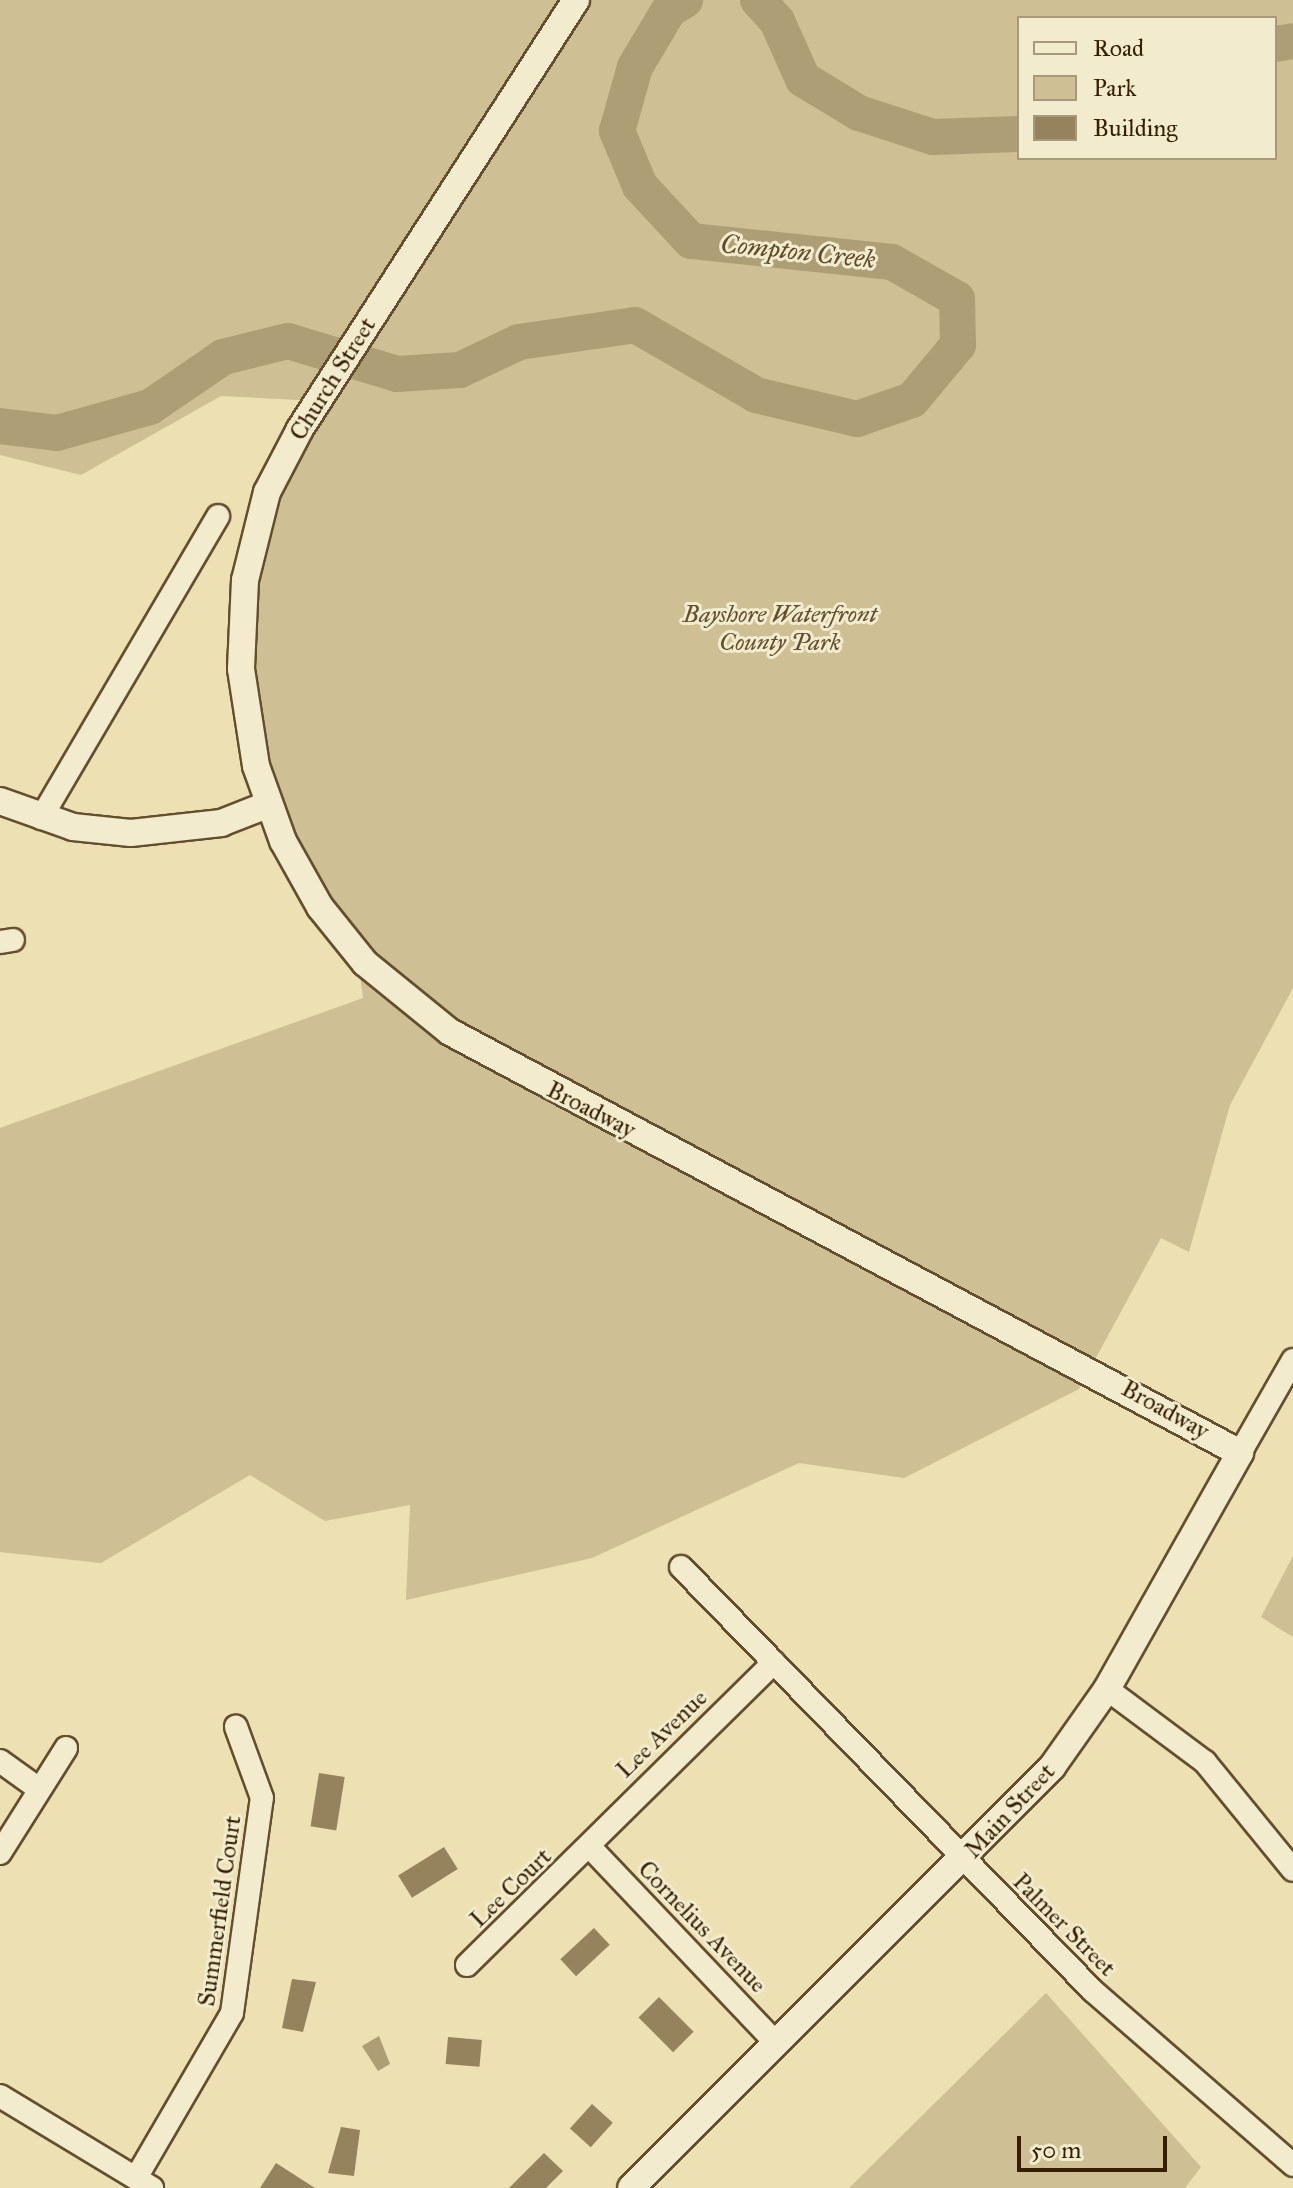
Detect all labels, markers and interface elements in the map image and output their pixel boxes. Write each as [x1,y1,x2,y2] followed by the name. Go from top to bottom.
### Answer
[1017,16,1277,160] legend
[1093,33,1144,63] text: Road
[1093,73,1136,103] text: Park
[1093,113,1178,143] text: Building
[719,228,877,276] water label: Compton Creek
[284,312,382,446] street label: Church Street
[683,601,877,657] park label: Bayshore Waterfront County Park
[542,1075,640,1145] street label: Broadway
[1116,1374,1214,1446] street label: Broadway
[611,1684,713,1784] street label: Lee Avenue
[959,1758,1061,1864] street label: Main Street
[192,1814,248,2008] street label: Summerfield Court
[464,1842,558,1934] street label: Lee Court
[632,1855,772,1999] street label: Cornelius Avenue
[1007,1868,1121,1982] street label: Palmer Street
[1021,2120,1171,2170] scale bar
[1031,2135,1081,2165] text: 50 m

